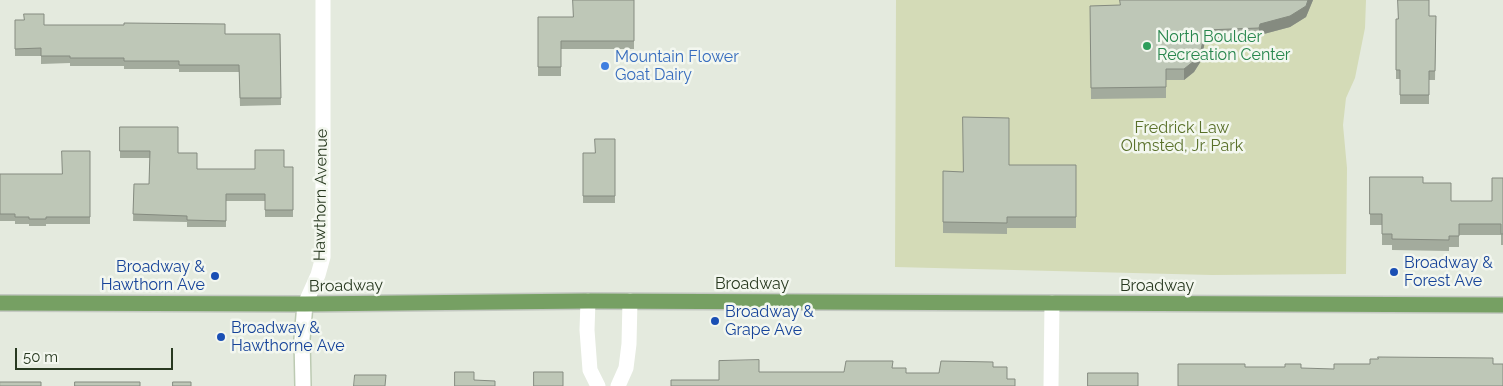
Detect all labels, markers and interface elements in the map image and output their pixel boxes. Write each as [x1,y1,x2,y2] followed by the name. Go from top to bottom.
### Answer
[1157,27,1290,65] place label: North Boulder Recreation Center
[1141,40,1153,52] marker: North Boulder Recreation Center
[615,47,739,85] place label: Mountain Flower Goat Dairy
[599,60,611,72] marker: Mountain Flower Goat Dairy
[1121,118,1243,156] park label: Fredrick Law Olmsted, Jr. Park
[310,129,332,261] street label: Hawthorn Avenue
[1404,253,1493,291] place label: Broadway & Forest Ave
[101,257,205,295] place label: Broadway & Hawthorn Ave
[1388,266,1400,278] marker: Broadway & Forest Ave
[209,270,221,282] marker: Broadway & Hawthorn Ave
[715,274,789,294] street label: Broadway
[309,276,383,296] street label: Broadway
[1120,276,1194,296] street label: Broadway
[725,302,814,340] place label: Broadway & Grape Ave
[709,315,721,327] marker: Broadway & Grape Ave
[231,318,345,356] place label: Broadway & Hawthorne Ave
[215,331,227,343] marker: Broadway & Hawthorne Ave
[18,338,175,370] scale bar
[23,348,58,366] text: 50 m

